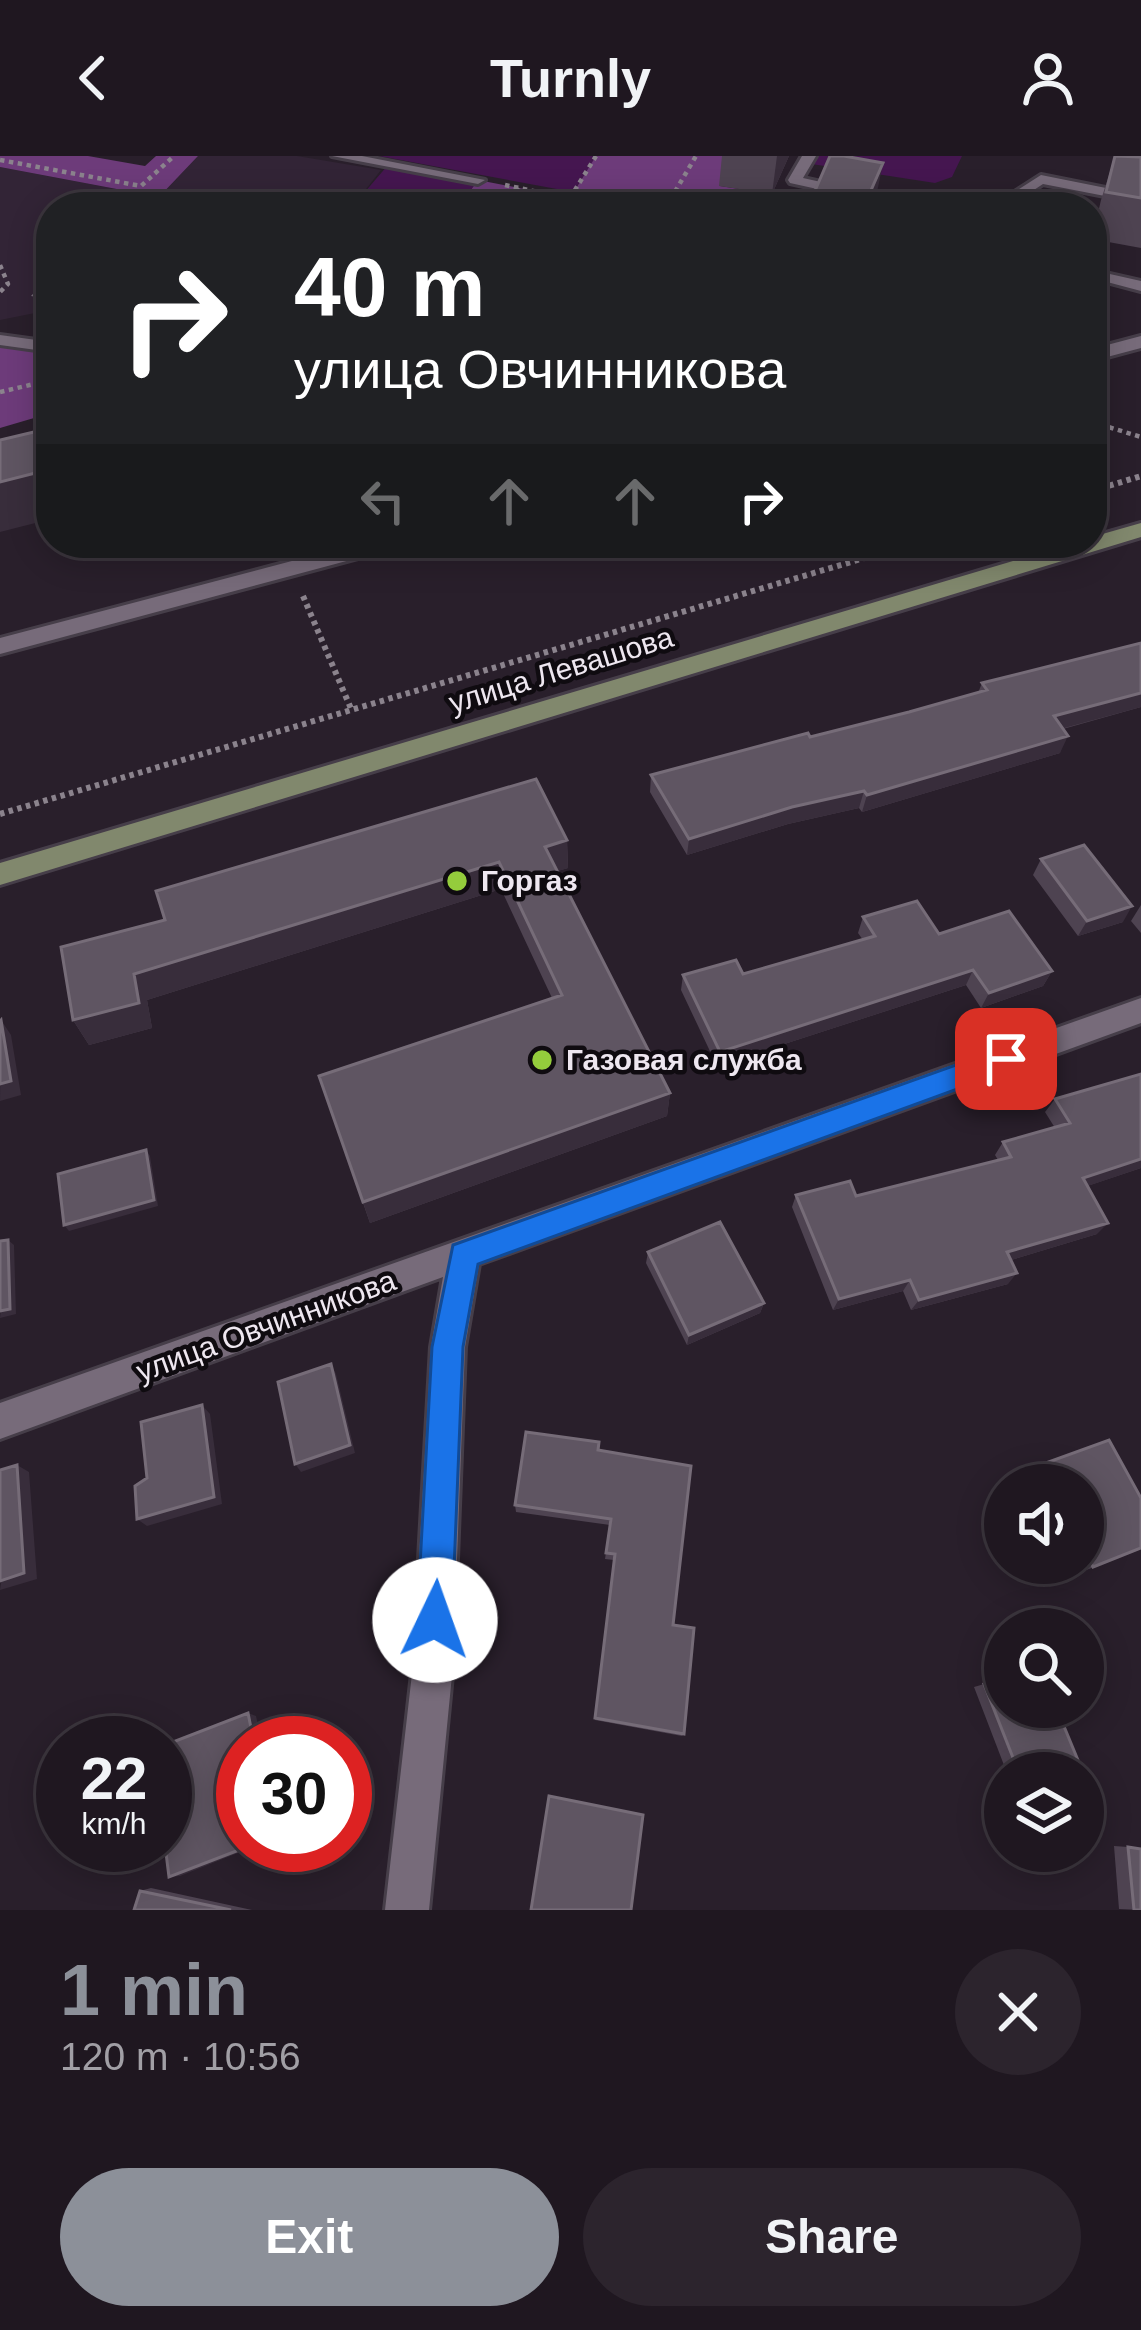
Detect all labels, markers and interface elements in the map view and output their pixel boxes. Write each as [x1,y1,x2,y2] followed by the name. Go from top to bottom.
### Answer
[60,45,126,111] icon: back
[1015,45,1081,111] icon: person
[490,48,651,108] text: Turnly
[96,240,252,396] icon: right
[294,240,485,334] text: 40 m
[294,339,786,399] text: улица Овчинникова
[350,468,416,534] icon: left
[476,468,542,534] icon: ahead
[602,468,668,534] icon: ahead
[728,468,794,534] icon: right
[445,620,677,719] street label: улица Левашова
[481,864,578,897] place label: Горгаз
[444,868,470,894] marker: Горгаз
[955,1008,1057,1110] pin
[973,1026,1039,1092] icon: arrive
[566,1043,802,1076] place label: Газовая служба
[529,1047,555,1073] marker: Газовая служба
[132,1263,400,1388] street label: улица Овчинникова
[984,1464,1104,1872] map controls
[984,1464,1104,1584] button: sound
[372,1557,498,1683] position arrow
[984,1608,1104,1728] button: search
[216,1716,372,1872] speed limit sign: 30
[81,1745,147,1812] text: 22
[984,1752,1104,1872] button: layers
[81,1807,147,1840] text: km/h
[955,1949,1081,2075] button: close
[60,1950,248,2030] text: 1 min
[60,2035,301,2078] text: 120 m · 10:56
[60,2168,559,2306] button: Exit
[583,2168,1081,2306] button: Share

